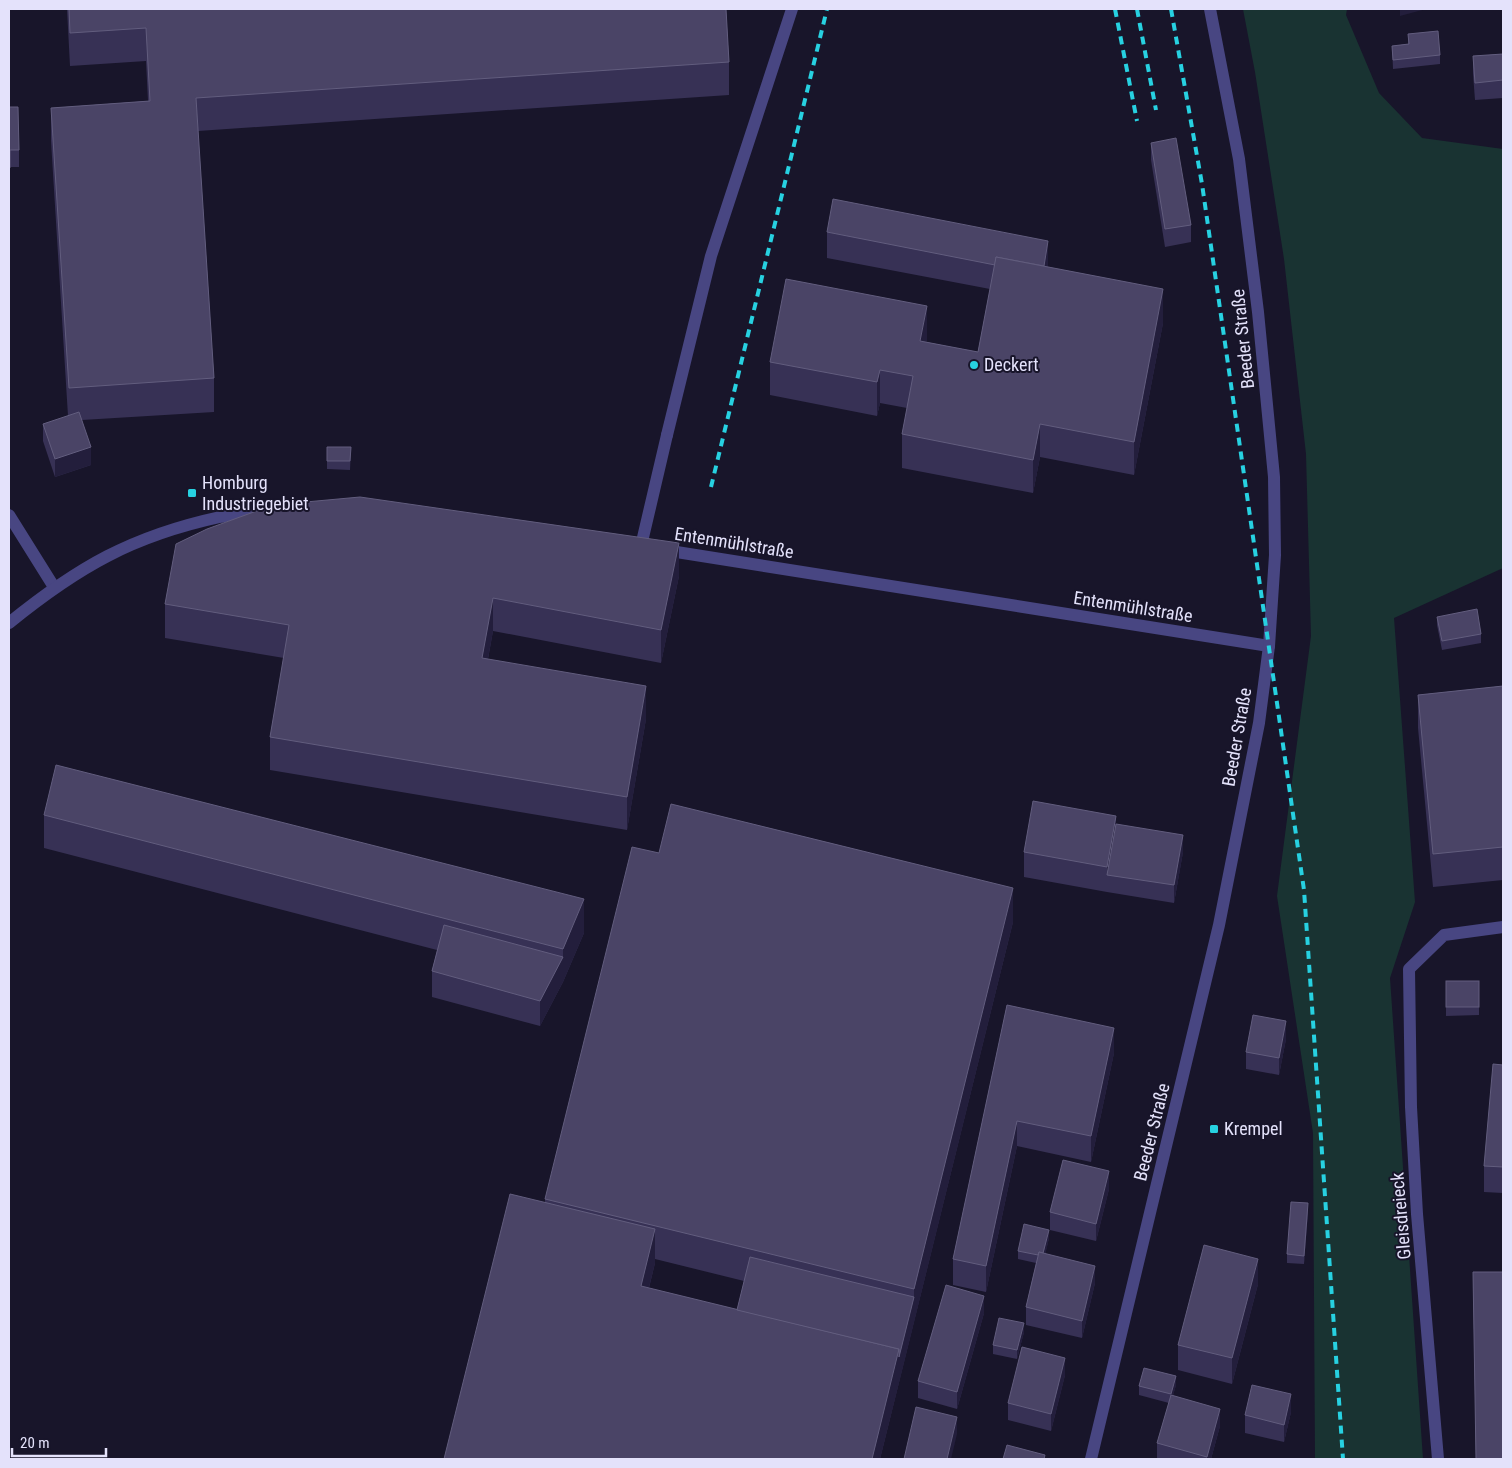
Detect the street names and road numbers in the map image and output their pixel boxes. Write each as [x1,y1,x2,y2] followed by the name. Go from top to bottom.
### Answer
[1227,288,1258,390] street label: Beeder Straße
[673,523,795,562] street label: Entenmühlstraße
[1072,587,1194,626] street label: Entenmühlstraße
[1217,686,1256,788] street label: Beeder Straße
[1129,1081,1174,1183] street label: Beeder Straße
[1386,1172,1415,1260] street label: Gleisdreieck

